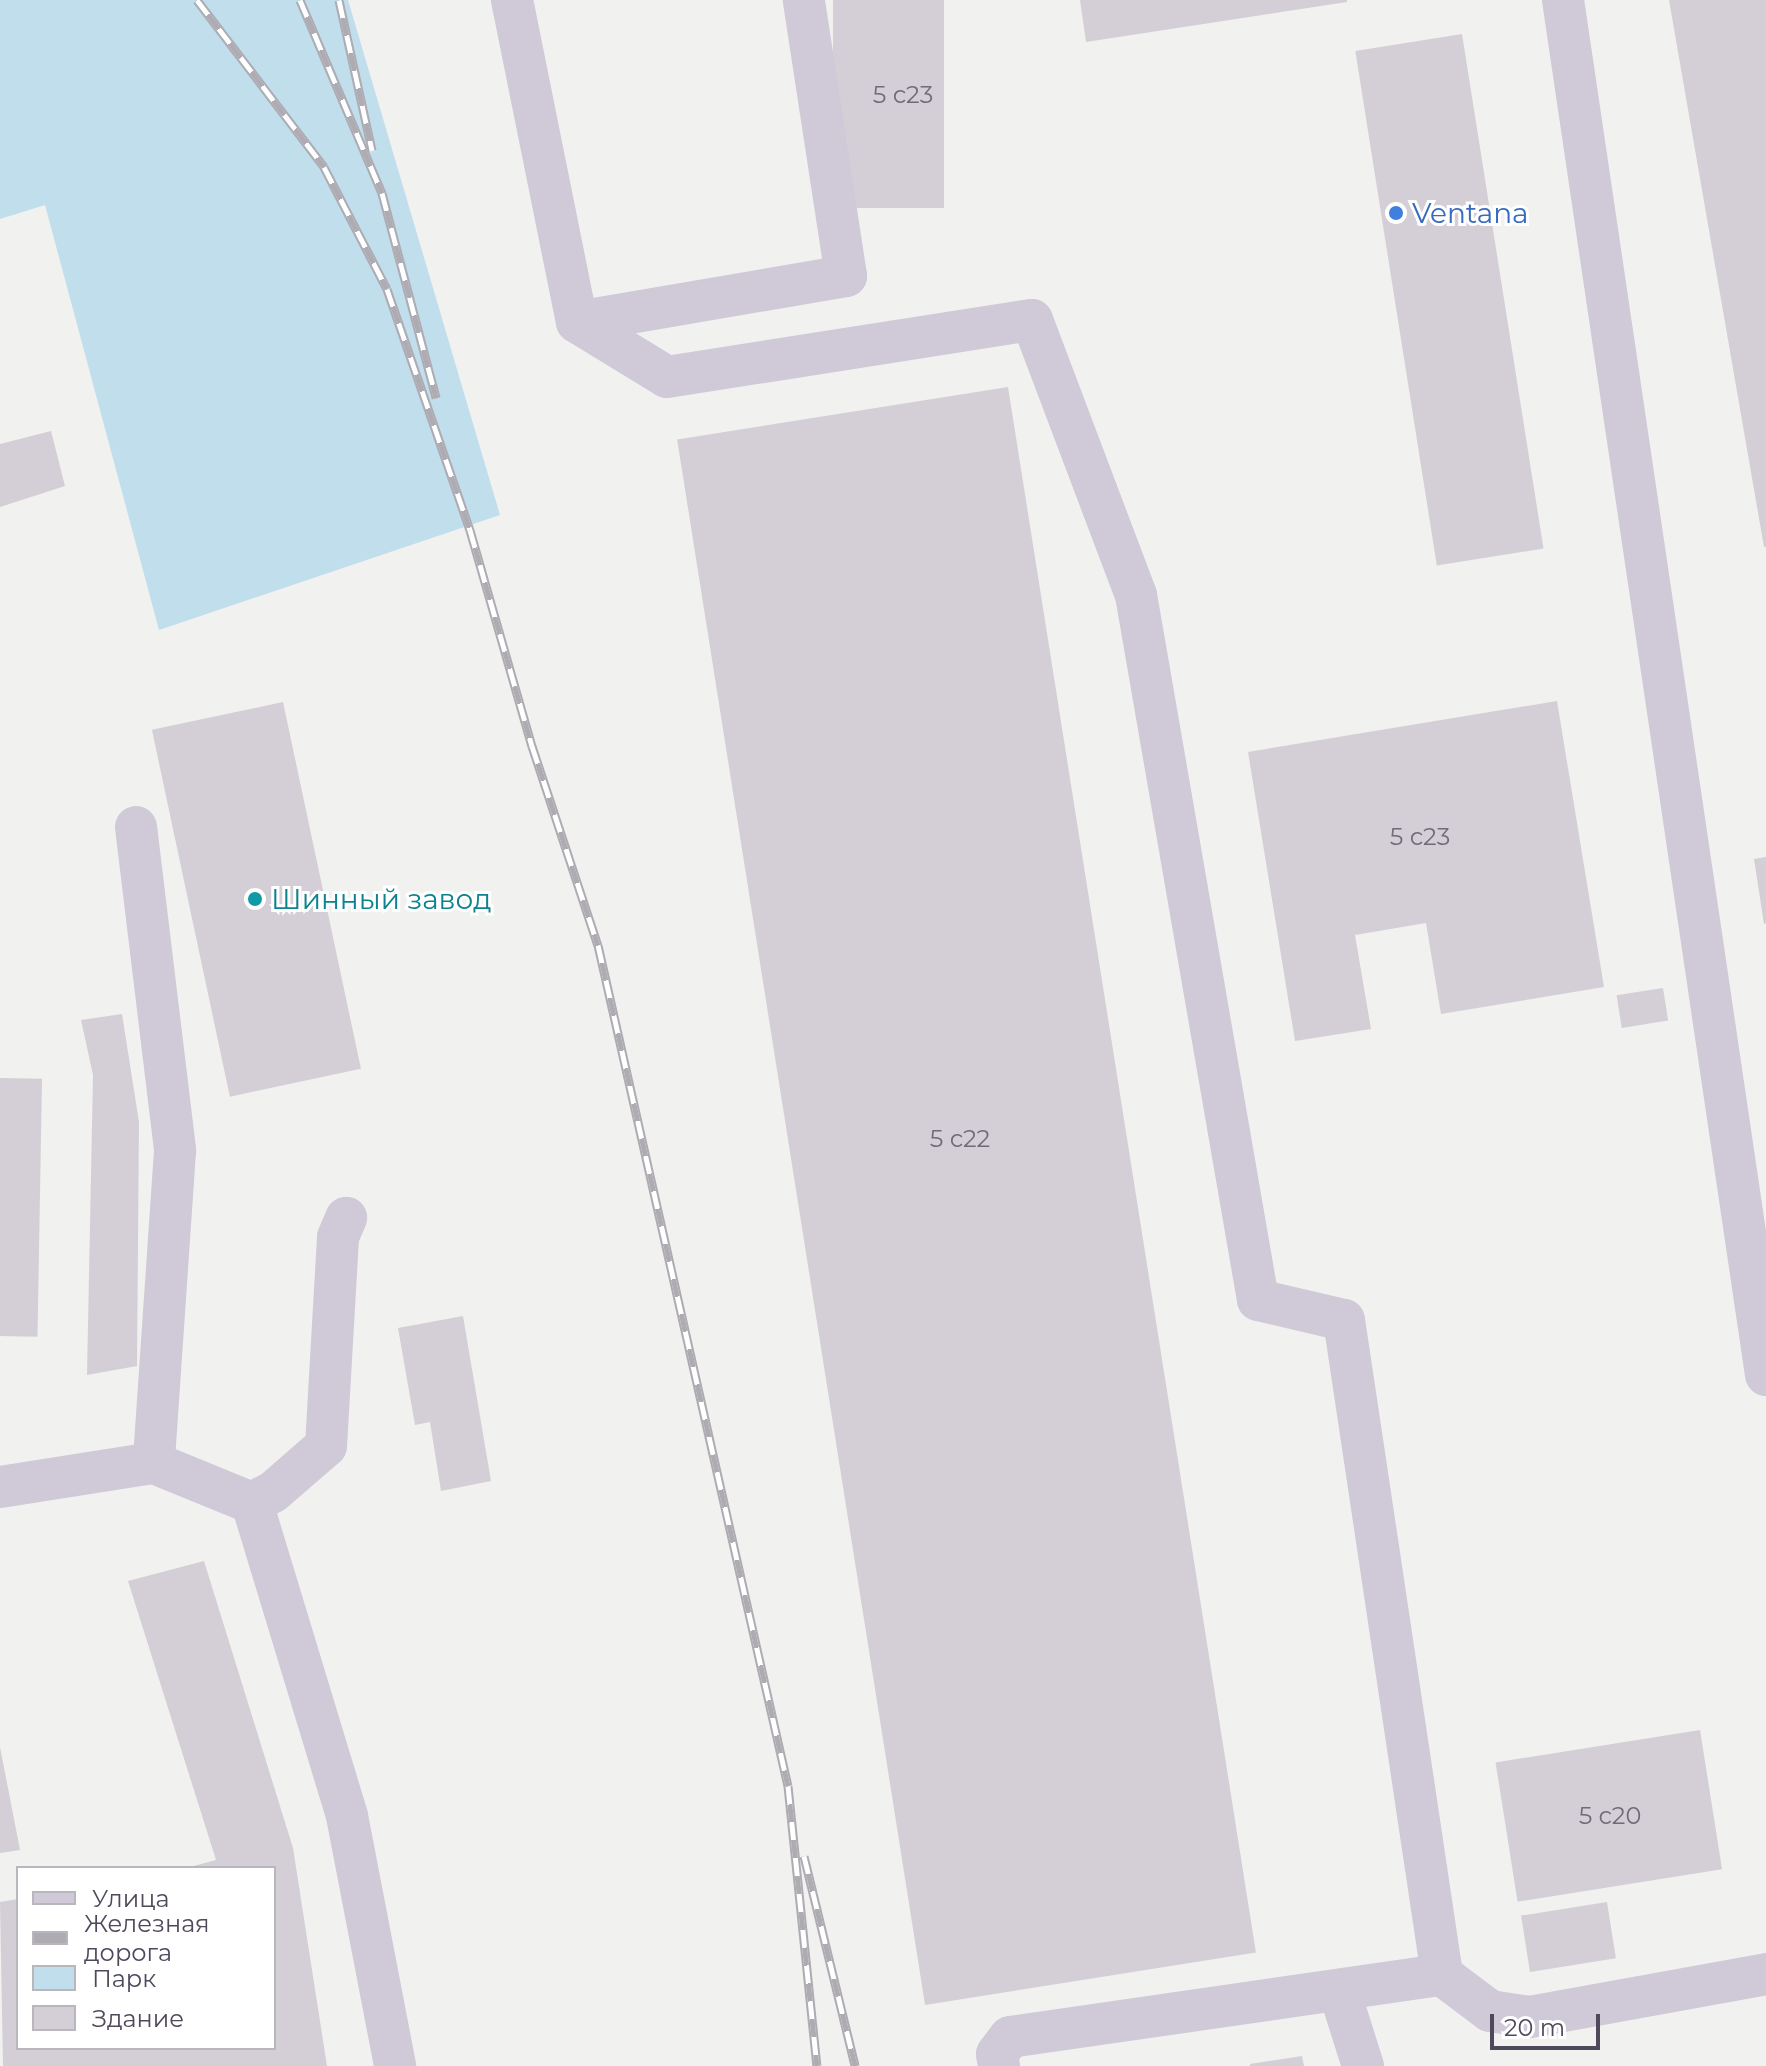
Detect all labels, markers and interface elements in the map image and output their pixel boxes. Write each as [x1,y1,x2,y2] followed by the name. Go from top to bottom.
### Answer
[873,81,933,109] house number: 5 с23
[1412,196,1529,230] place label: Ventana
[1387,204,1405,222] marker: Ventana
[1390,823,1450,851] house number: 5 с23
[271,882,492,916] place label: Шинный завод
[246,890,264,908] marker: Шинный завод
[930,1125,990,1153] house number: 5 с22
[1579,1802,1641,1830] house number: 5 с20
[16,1866,276,2050] legend
[92,1884,170,1913] text: Улица
[84,1909,210,1967] text: Железная дорога
[92,1964,156,1993] text: Парк
[1494,1998,1604,2048] scale bar
[92,2004,184,2033] text: Здание
[1504,2013,1565,2042] text: 20 m

